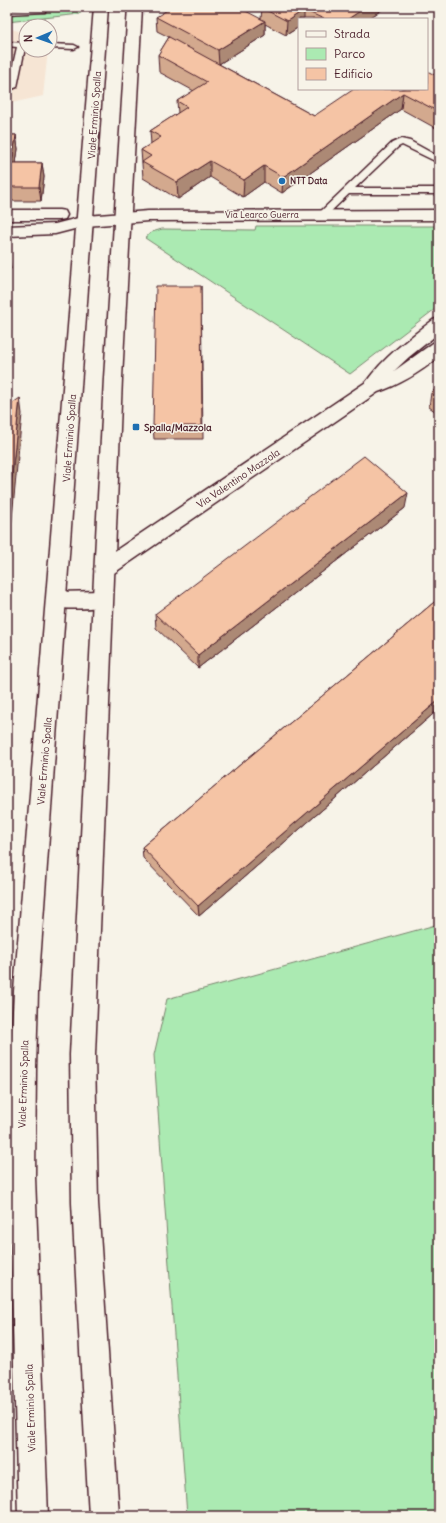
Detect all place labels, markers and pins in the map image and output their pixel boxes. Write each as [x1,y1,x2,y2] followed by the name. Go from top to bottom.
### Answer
[290,175,327,186] place label: NTT Data
[277,176,287,186] marker: NTT Data
[144,421,212,434] place label: Spalla/Mazzola
[131,422,141,432] marker: Spalla/Mazzola

